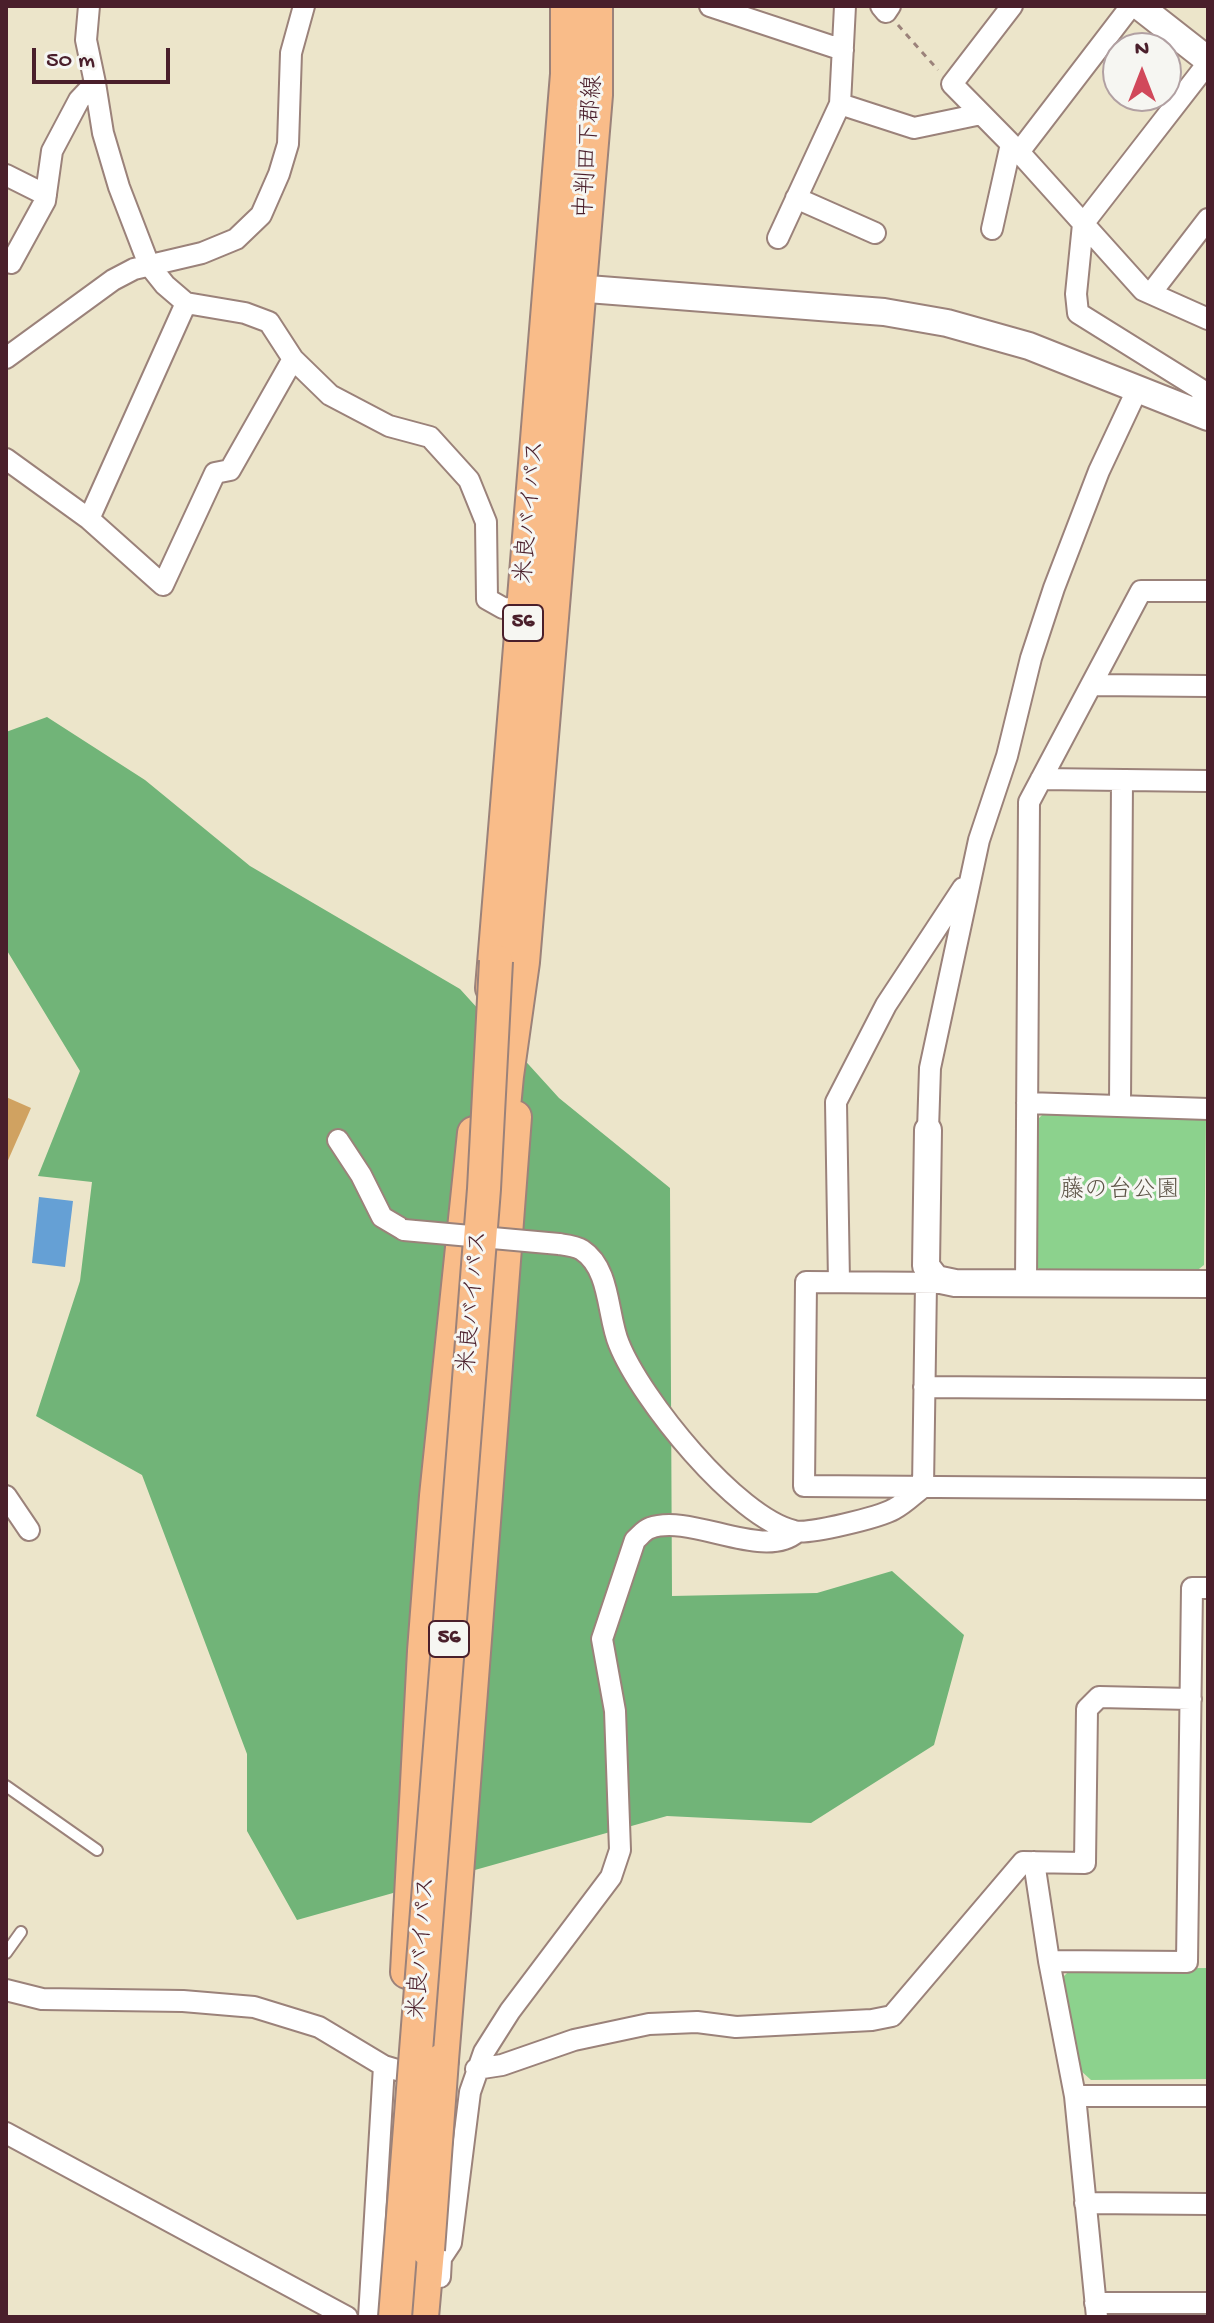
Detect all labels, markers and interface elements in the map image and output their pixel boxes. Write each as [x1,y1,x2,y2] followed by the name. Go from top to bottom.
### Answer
[36,32,174,82] scale bar
[1102,32,1182,112] north arrow
[1135,37,1149,63] text: N
[46,47,95,76] text: 50 m
[572,74,610,220] street label: 中判田下郡線
[511,439,553,585] street label: 米良バイパス
[503,605,543,641] road number: 56
[1060,1178,1180,1206] park label: 藤の台公園
[454,1229,496,1375] street label: 米良バイパス
[429,1621,469,1657] road number: 56
[405,1875,443,2021] street label: 米良バイパス

